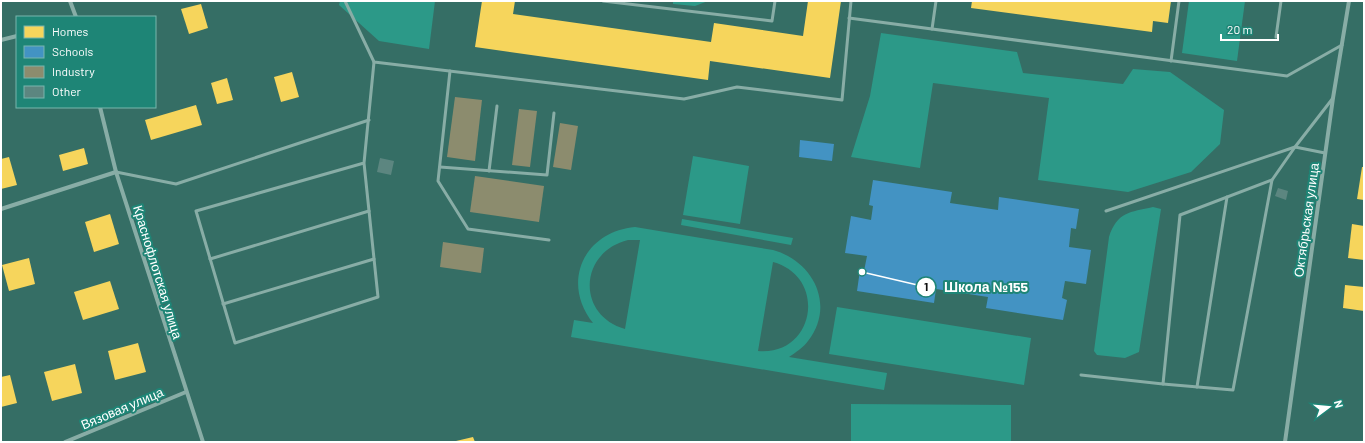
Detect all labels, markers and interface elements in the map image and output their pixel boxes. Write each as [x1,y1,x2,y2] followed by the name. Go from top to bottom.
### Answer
[16,16,156,108] legend
[1221,16,1278,42] scale bar
[1227,22,1253,36] text: 20 m
[52,24,89,38] text: Homes
[52,44,93,58] text: Schools
[52,64,95,78] text: Industry
[52,84,82,98] text: Other
[1290,161,1322,278] street label: Октябрьская улица
[130,203,186,341] street label: Краснофлотская улица
[916,274,1036,300] callout: Школа №155
[944,278,1029,295] text: Школа №155
[924,279,928,293] text: 1
[78,383,166,433] street label: Вязовая улица
[1309,387,1349,427] north arrow
[1332,399,1346,409] text: N

